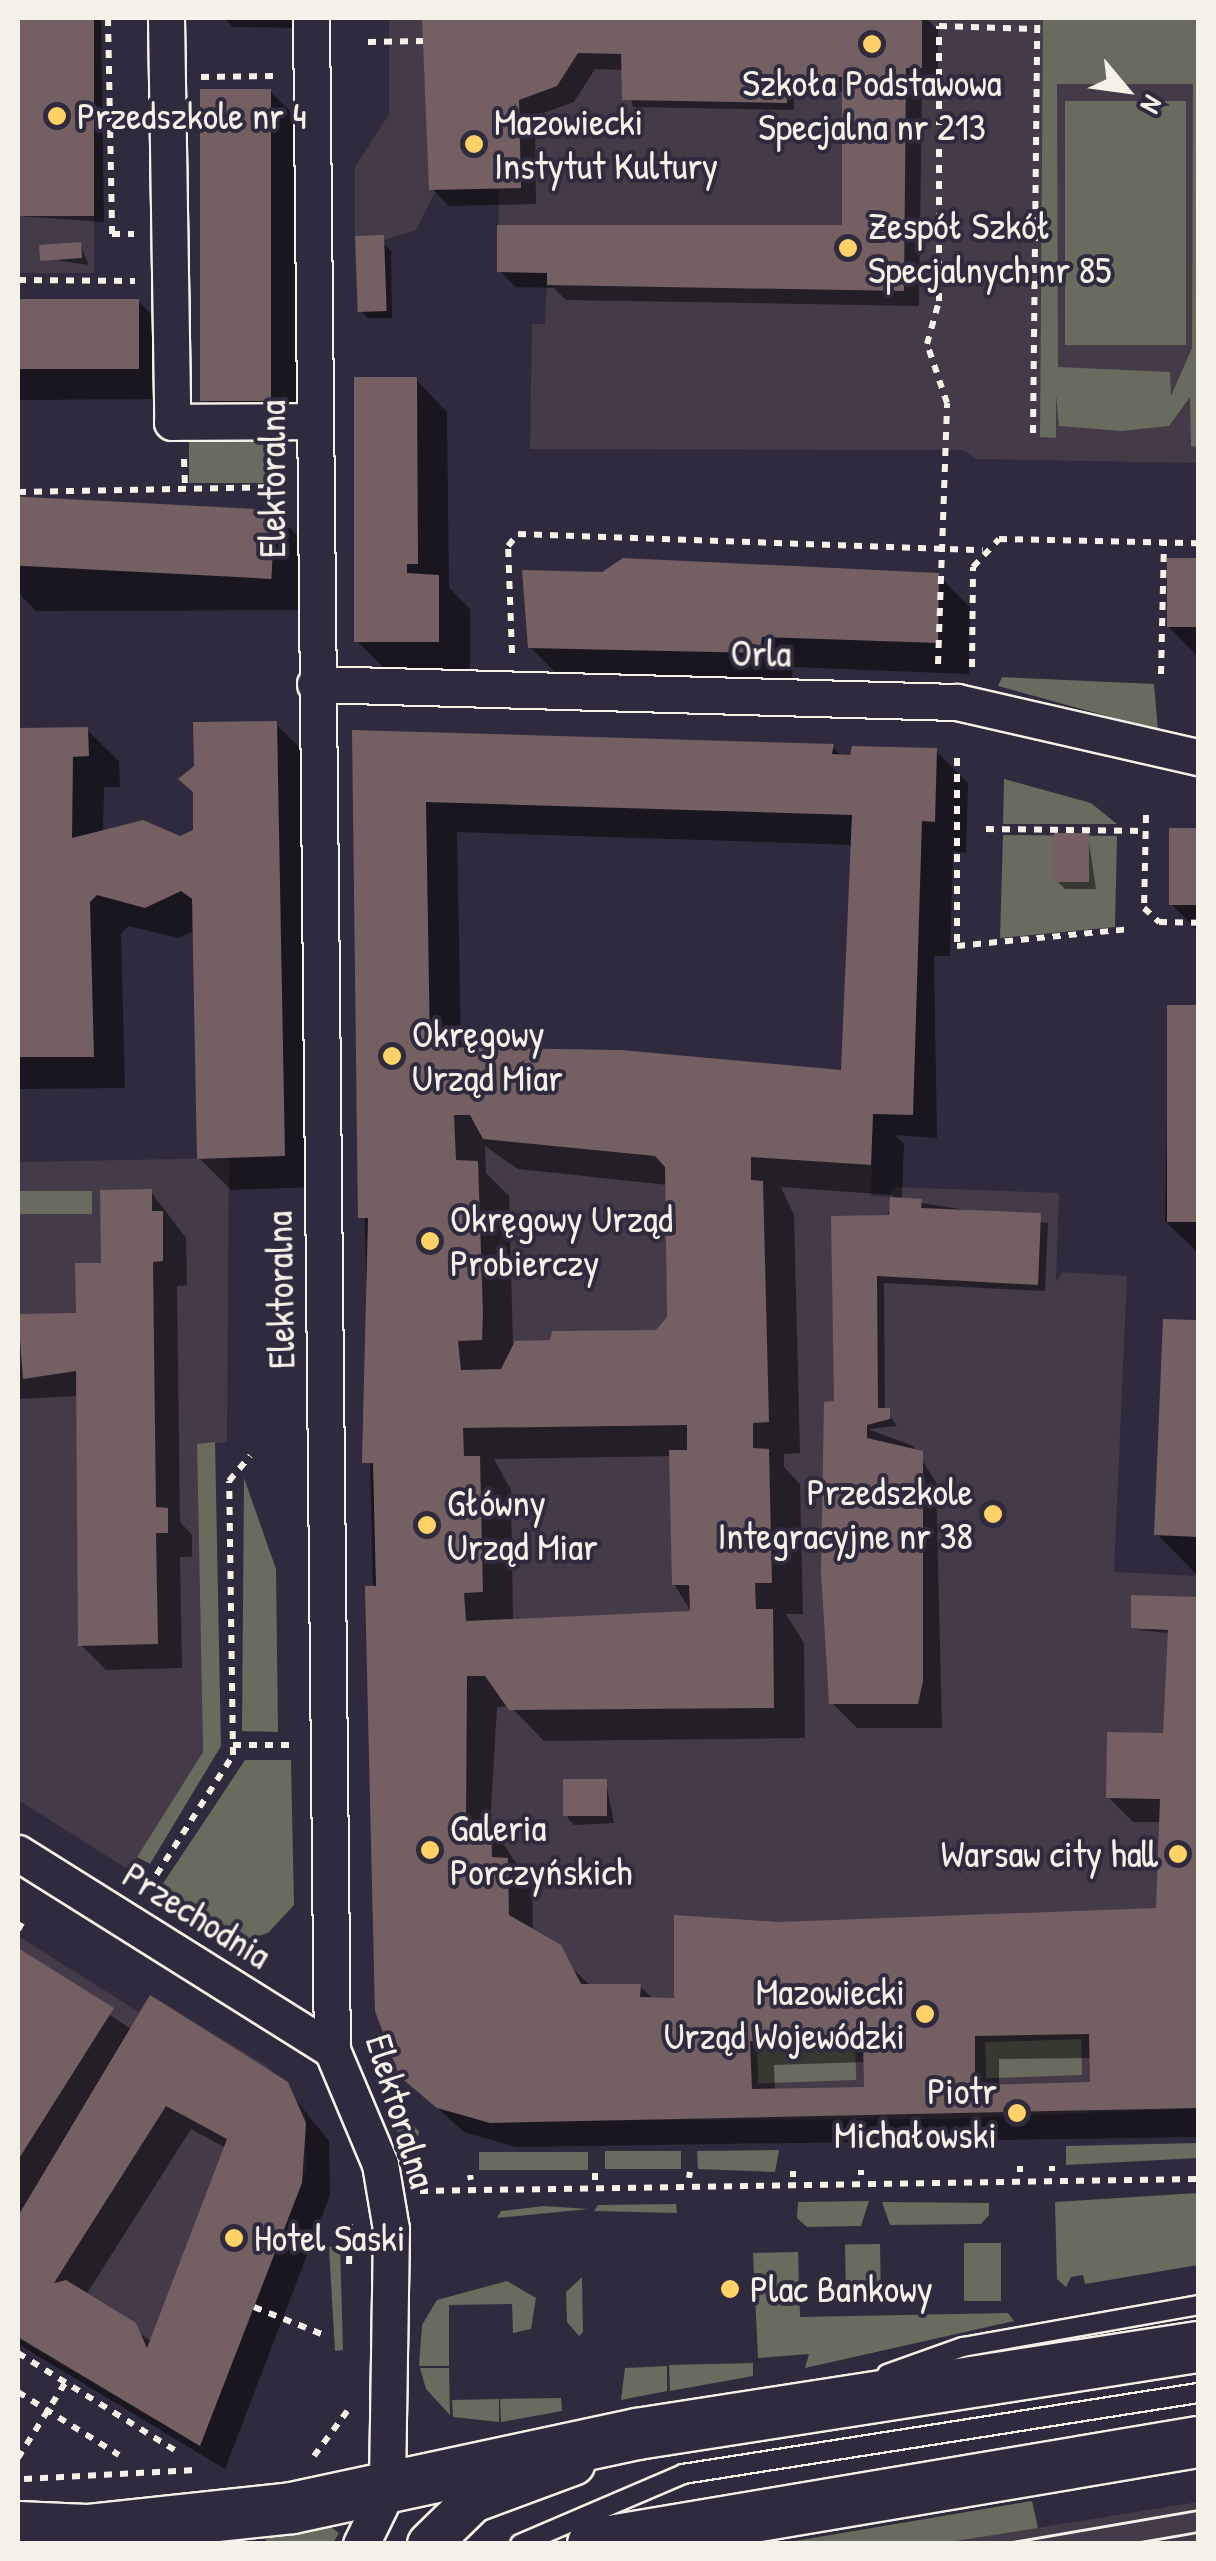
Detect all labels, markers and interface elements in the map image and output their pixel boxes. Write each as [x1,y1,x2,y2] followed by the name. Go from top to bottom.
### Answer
[861,33,883,55] marker: Szkoła Podstawowa Specjalna nr 213
[1076,40,1176,140] north arrow
[742,60,1002,150] place label: Szkoła Podstawowa Specjalna nr 213
[1132,89,1172,120] text: N
[77,93,307,139] place label: Przedszkole nr 4
[494,99,718,188] place label: Mazowiecki Instytut Kultury
[46,105,68,127] marker: Przedszkole nr 4
[463,133,485,155] marker: Mazowiecki Instytut Kultury
[868,203,1111,292] place label: Zespół Szkół Specjalnych nr 85
[837,237,859,259] marker: Zespół Szkół Specjalnych nr 85
[249,400,295,558] street label: Elektoralna
[730,630,792,676] street label: Orla
[412,1011,563,1100] place label: Okręgowy Urząd Miar
[381,1045,403,1067] marker: Okręgowy Urząd Miar
[450,1196,673,1286] place label: Okręgowy Urząd Probierczy
[256,1211,304,1369] street label: Elektoralna
[419,1230,441,1252] marker: Okręgowy Urząd Probierczy
[717,1469,973,1558] place label: Przedszkole Integracyjne nr 38
[447,1480,598,1570] place label: Główny Urząd Miar
[982,1503,1004,1525] marker: Przedszkole Integracyjne nr 38
[416,1514,438,1536] marker: Główny Urząd Miar
[450,1805,632,1895] place label: Galeria Porczyńskich
[941,1831,1158,1877] place label: Warsaw city hall
[419,1839,441,1861] marker: Galeria Porczyńskich
[1167,1843,1189,1865] marker: Warsaw city hall
[115,1852,279,1978] street label: Przechodnia
[664,1969,905,2058] place label: Mazowiecki Urząd Wojewódzki
[914,2003,936,2025] marker: Mazowiecki Urząd Wojewódzki
[356,2029,446,2193] street label: Elektoralna
[834,2068,997,2158] place label: Piotr Michałowski
[1006,2102,1028,2124] marker: Piotr Michałowski
[254,2215,405,2261] place label: Hotel Saski
[223,2227,245,2249] marker: Hotel Saski
[750,2266,933,2312] place label: Plac Bankowy
[719,2278,741,2300] marker: Plac Bankowy

